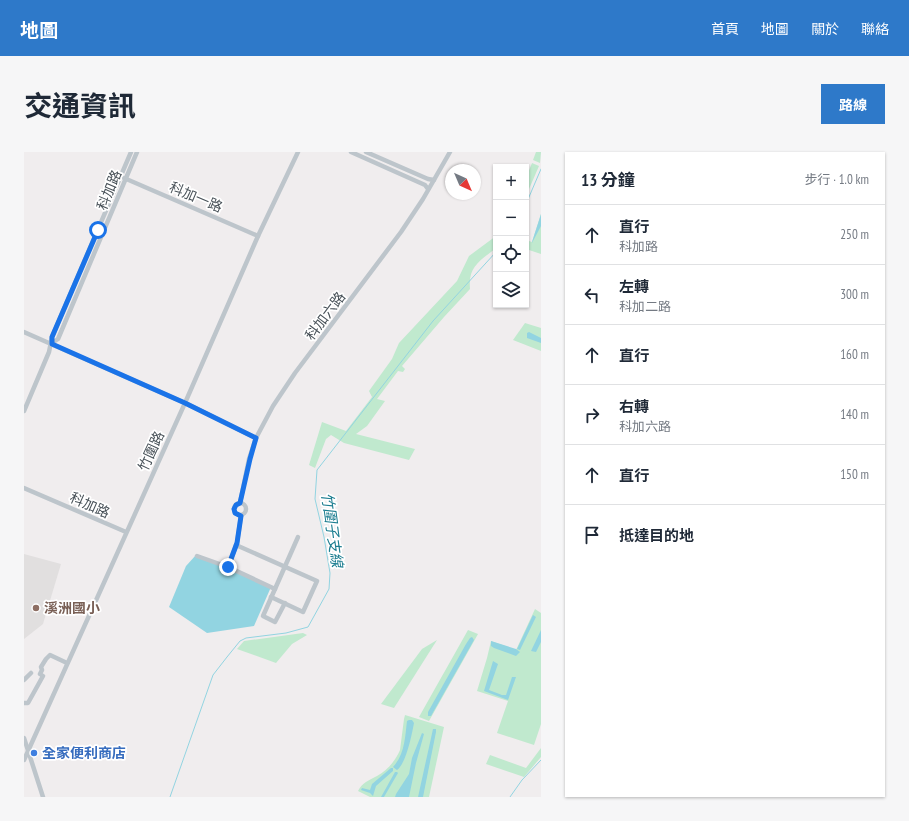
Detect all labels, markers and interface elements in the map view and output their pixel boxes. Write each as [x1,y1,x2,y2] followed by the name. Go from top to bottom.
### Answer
[20,18,58,42] text: 地圖
[711,20,739,38] text: 首頁
[761,20,789,38] text: 地圖
[811,20,839,38] text: 關於
[861,20,889,38] text: 聯絡
[821,84,885,124] button: 路線
[24,87,136,124] text: 交通資訊
[445,164,481,200] north arrow
[493,164,529,308] map controls
[493,164,529,200] button: +
[93,167,125,213] street label: 科加路
[581,169,635,191] text: 13 分鐘
[804,171,869,188] text: 步行 · 1.0 km
[167,178,225,216] street label: 科加一路
[493,200,529,236] button: −
[619,217,649,236] text: 直行
[89,221,107,239] route start
[581,224,603,246] icon: ahead
[840,226,869,243] text: 250 m
[493,236,529,272] button: locate
[619,238,658,255] text: 科加路
[493,272,529,308] button: layers
[619,277,649,296] text: 左轉
[581,284,603,306] icon: left
[840,286,869,303] text: 300 m
[301,288,349,344] street label: 科加六路
[619,298,671,315] text: 科加二路
[581,344,603,366] icon: ahead
[619,346,649,365] text: 直行
[840,346,869,363] text: 160 m
[619,397,649,416] text: 右轉
[581,404,603,426] icon: right
[840,406,869,423] text: 140 m
[619,418,671,435] text: 科加六路
[134,428,168,474] street label: 竹圍路
[581,464,603,486] icon: ahead
[619,466,649,485] text: 直行
[840,466,869,483] text: 150 m
[67,488,113,522] street label: 科加路
[318,491,347,570] water label: 竹圍子支線
[581,524,603,546] icon: arrive
[619,526,694,545] text: 抵達目的地
[219,558,237,576] route end
[44,599,100,617] place label: 溪洲國小
[31,603,41,613] marker: 溪洲國小
[42,744,126,762] place label: 全家便利商店
[29,748,39,758] marker: 全家便利商店

